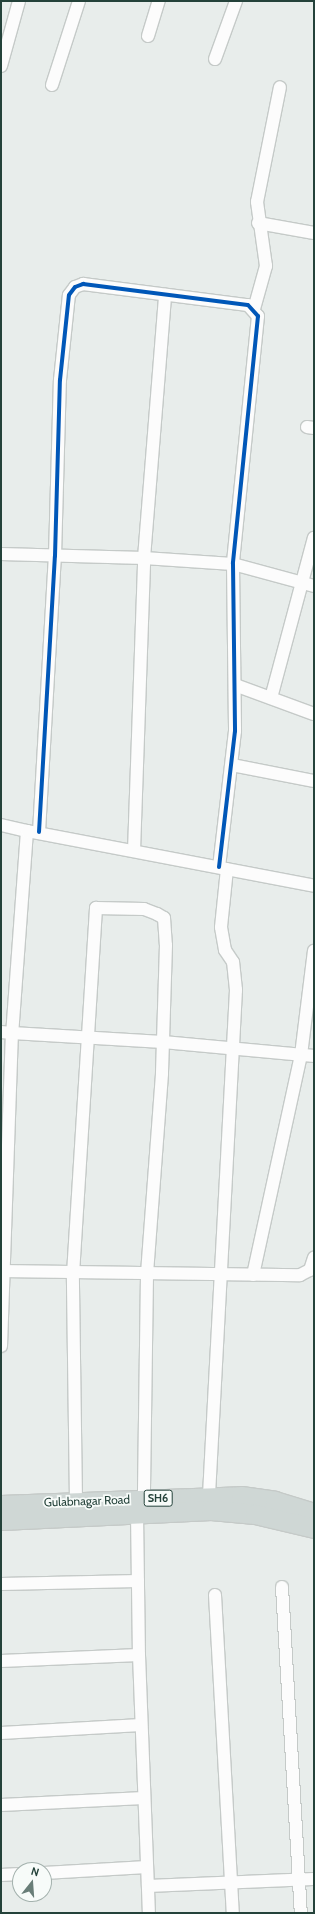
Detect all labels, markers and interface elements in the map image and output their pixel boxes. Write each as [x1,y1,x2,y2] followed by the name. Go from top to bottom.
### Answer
[143,1489,173,1507] road number: SH6
[44,1492,130,1510] street label: Gulabnagar Road
[12,1862,52,1902] north arrow
[29,1864,41,1879] text: N

